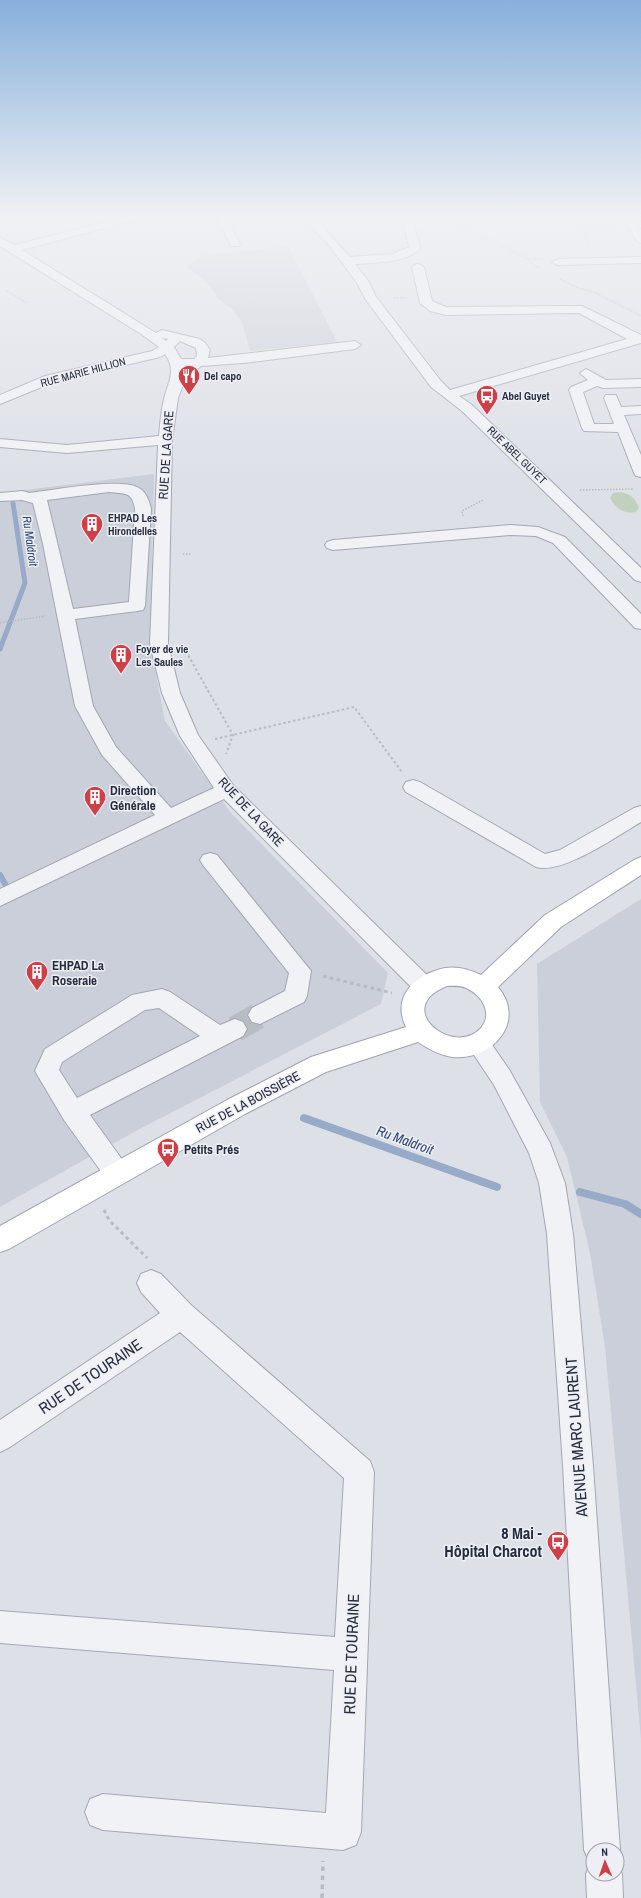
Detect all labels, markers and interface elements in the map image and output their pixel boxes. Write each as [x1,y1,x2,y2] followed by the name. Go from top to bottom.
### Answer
[39,354,127,390] street label: RUE MARIE HILLION
[176,363,202,396] restaurant icon: Del capo
[204,369,242,383] place label: Del capo
[474,383,500,416] bus stop icon: Abel Guyet
[502,389,550,403] place label: Abel Guyet
[154,410,178,500] street label: RUE DE LA GARE
[484,423,550,487] street label: RUE ABEL GUYET
[79,511,105,544] building icon: EHPAD Les Hirondelles
[108,511,157,538] place label: EHPAD Les Hirondelles
[19,515,41,568] water label: Ru Maldroit
[108,642,134,675] building icon: Foyer de vie Les Saules
[136,642,188,669] place label: Foyer de vie Les Saules
[214,774,288,850] street label: RUE DE LA GARE
[110,782,156,814] place label: Direction Générale
[82,784,108,817] building icon: Direction Générale
[52,957,104,989] place label: EHPAD La Roseraie
[24,959,50,992] building icon: EHPAD La Roseraie
[193,1067,303,1137] street label: RUE DE LA BOISSIÈRE
[374,1121,437,1159] water label: Ru Maldroit
[155,1136,181,1169] bus stop icon: Petits Prés
[184,1141,239,1158] place label: Petits Prés
[34,1333,146,1419] street label: RUE DE TOURAINE
[559,1356,593,1519] street label: AVENUE MARC LAURENT
[444,1522,543,1562] place label: 8 Mai - Hôpital Charcot
[545,1529,571,1562] bus stop icon: 8 Mai - Hôpital Charcot
[338,1593,364,1715] street label: RUE DE TOURAINE
[585,1842,625,1882] north arrow
[601,1845,608,1859] text: N

